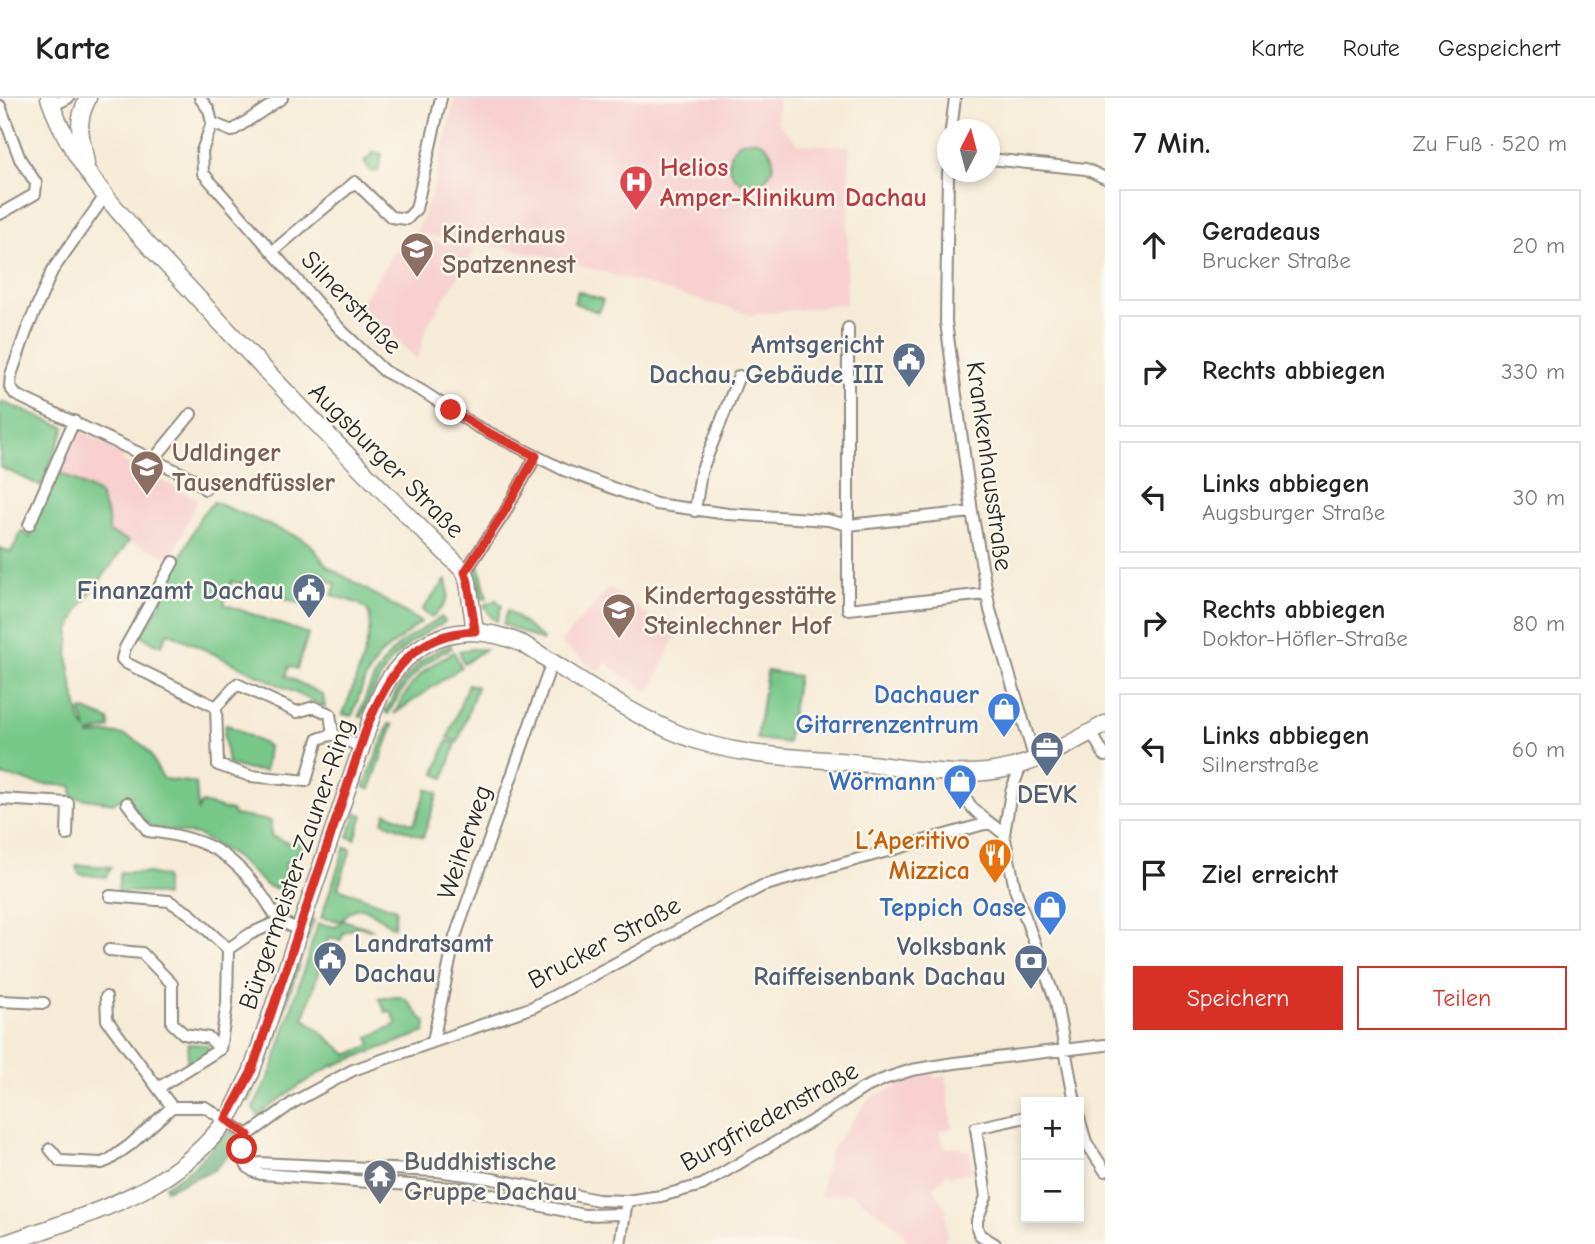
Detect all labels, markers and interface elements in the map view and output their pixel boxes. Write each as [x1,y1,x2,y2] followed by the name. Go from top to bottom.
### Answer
[35,29,110,67] text: Karte
[1251,34,1305,62] text: Karte
[1343,34,1400,62] text: Route
[1438,34,1560,62] text: Gespeichert
[937,119,1000,182] north arrow
[1133,126,1210,161] text: 7 Min.
[1412,130,1567,157] text: Zu Fuß · 520 m
[660,153,927,213] place label: Helios Amper-Klinikum Dachau
[617,163,655,212] hospital icon: Helios Amper-Klinikum Dachau
[1202,217,1320,247] text: Geradeaus
[442,220,576,280] place label: Kinderhaus Spatzennest
[1135,226,1173,264] icon: ahead
[398,230,436,279] school or university icon: Kinderhaus Spatzennest
[1512,232,1565,259] text: 20 m
[295,245,408,361] street label: Silnerstraße
[1202,247,1351,274] text: Brucker Straße
[649,330,884,390] place label: Amtsgericht Dachau, Gebäude III
[890,340,928,389] public building icon: Amtsgericht Dachau, Gebäude III
[1135,352,1173,390] icon: right
[1202,356,1385,386] text: Rechts abbiegen
[1501,358,1565,385] text: 330 m
[959,359,1019,573] street label: Krankenhausstraße
[302,377,470,545] street label: Augsburger Straße
[435,394,466,425] route end
[172,438,336,498] place label: Udldinger Tausendfüssler
[128,448,166,497] school or university icon: Udldinger Tausendfüssler
[1202,469,1369,499] text: Links abbiegen
[1135,478,1173,516] icon: left
[1513,484,1565,511] text: 30 m
[1202,499,1385,526] text: Augsburger Straße
[290,571,328,620] public building icon: Finanzamt Dachau
[77,576,284,606] place label: Finanzamt Dachau
[644,581,837,641] place label: Kindertagesstätte Steinlechner Hof
[600,591,638,640] school or university icon: Kindertagesstätte Steinlechner Hof
[1202,595,1385,625] text: Rechts abbiegen
[1135,604,1173,642] icon: right
[1512,610,1565,637] text: 80 m
[1202,625,1408,652] text: Doktor-Höfler-Straße
[795,680,980,740] place label: Dachauer Gitarrenzentrum
[985,690,1023,739] shop icon: Dachauer Gitarrenzentrum
[233,715,361,1014] street label: Bürgermeister-Zauner-Ring
[1202,721,1369,751] text: Links abbiegen
[1028,729,1066,778] office icon: DEVK
[1135,730,1173,768] icon: left
[1512,736,1565,763] text: 60 m
[1202,751,1319,778] text: Silnerstraße
[941,762,979,811] shop icon: Wörmann
[829,767,936,797] place label: Wörmann
[1017,780,1077,810] place label: DEVK
[431,781,498,903] street label: Weiherweg
[855,826,970,886] place label: L´Aperitivo Mizzica
[976,836,1014,885] restaurant icon: L´Aperitivo Mizzica
[1135,856,1173,894] icon: arrive
[1202,860,1338,890] text: Ziel erreicht
[1031,888,1069,937] shop icon: Teppich Oase
[523,890,686,996] street label: Brucker Straße
[879,893,1026,923] place label: Teppich Oase
[354,929,494,989] place label: Landratsamt Dachau
[753,932,1006,992] place label: Volksbank Raiffeisenbank Dachau
[311,939,349,988] public building icon: Landratsamt Dachau
[1012,942,1050,991] bank icon: Volksbank Raiffeisenbank Dachau
[1133,966,1343,1030] button: Speichern
[1357,966,1567,1030] button: Teilen
[675,1056,864,1178] street label: Burgfriedenstraße
[1021,1097,1084,1223] map controls
[1021,1097,1084,1160] button: +
[226,1133,257,1164] route start
[404,1147,577,1207] place label: Buddhistische Gruppe Dachau
[361,1157,399,1206] temple icon: Buddhistische Gruppe Dachau
[1021,1160,1084,1223] button: −

